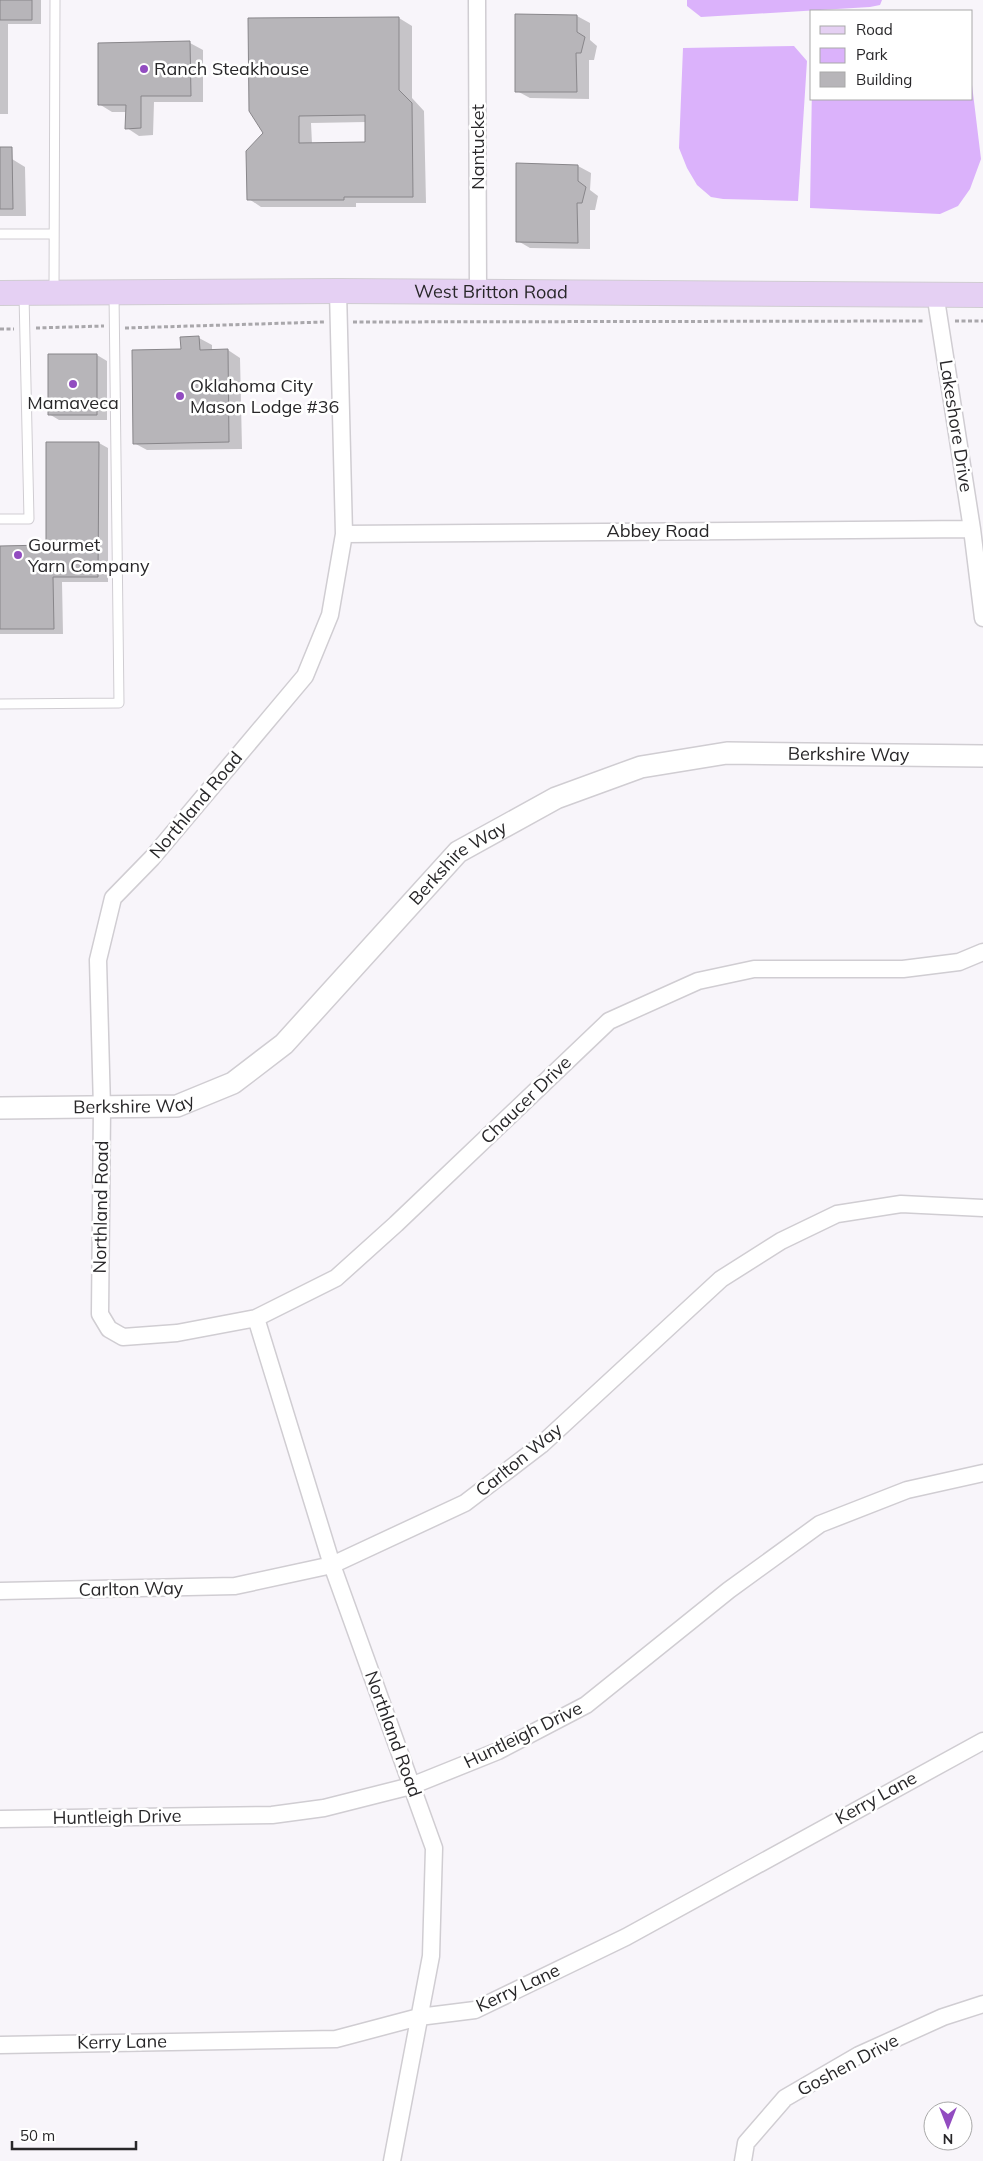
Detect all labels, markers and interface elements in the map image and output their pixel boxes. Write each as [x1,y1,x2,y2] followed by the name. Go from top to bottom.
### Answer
[810,10,973,100] legend
[856,20,893,39] text: Road
[856,45,888,64] text: Park
[154,57,309,80] place label: Ranch Steakhouse
[138,63,150,75] marker: Ranch Steakhouse
[856,70,912,89] text: Building
[466,104,489,190] street label: Nantucket
[414,279,568,303] street label: West Britton Road
[935,358,978,494] street label: Lakeshore Drive
[190,374,339,418] place label: Oklahoma City Mason Lodge #36
[67,378,79,390] marker: Mamaveca
[174,390,186,402] marker: Oklahoma City Mason Lodge #36
[27,391,119,414] place label: Mamaveca
[607,519,709,542] street label: Abbey Road
[27,533,150,577] place label: Gourmet Yarn Company
[12,549,24,561] marker: Gourmet Yarn Company
[788,742,910,766] street label: Berkshire Way
[144,746,247,863] street label: Northland Road
[404,815,511,910] street label: Berkshire Way
[475,1051,576,1149] street label: Chaucer Drive
[73,1088,198,1118] street label: Berkshire Way
[88,1140,113,1274] street label: Northland Road
[471,1417,567,1501] street label: Carlton Way
[78,1576,184,1601] street label: Carlton Way
[360,1667,427,1800] street label: Northland Road
[460,1696,586,1773] street label: Huntleigh Drive
[831,1766,921,1829] street label: Kerry Lane
[52,1804,182,1829] street label: Huntleigh Drive
[472,1958,563,2017] street label: Kerry Lane
[793,2028,902,2101] street label: Goshen Drive
[77,2029,167,2054] street label: Kerry Lane
[923,2101,973,2151] north arrow
[12,2118,136,2150] scale bar
[20,2126,55,2145] text: 50 m
[943,2130,953,2148] text: N

